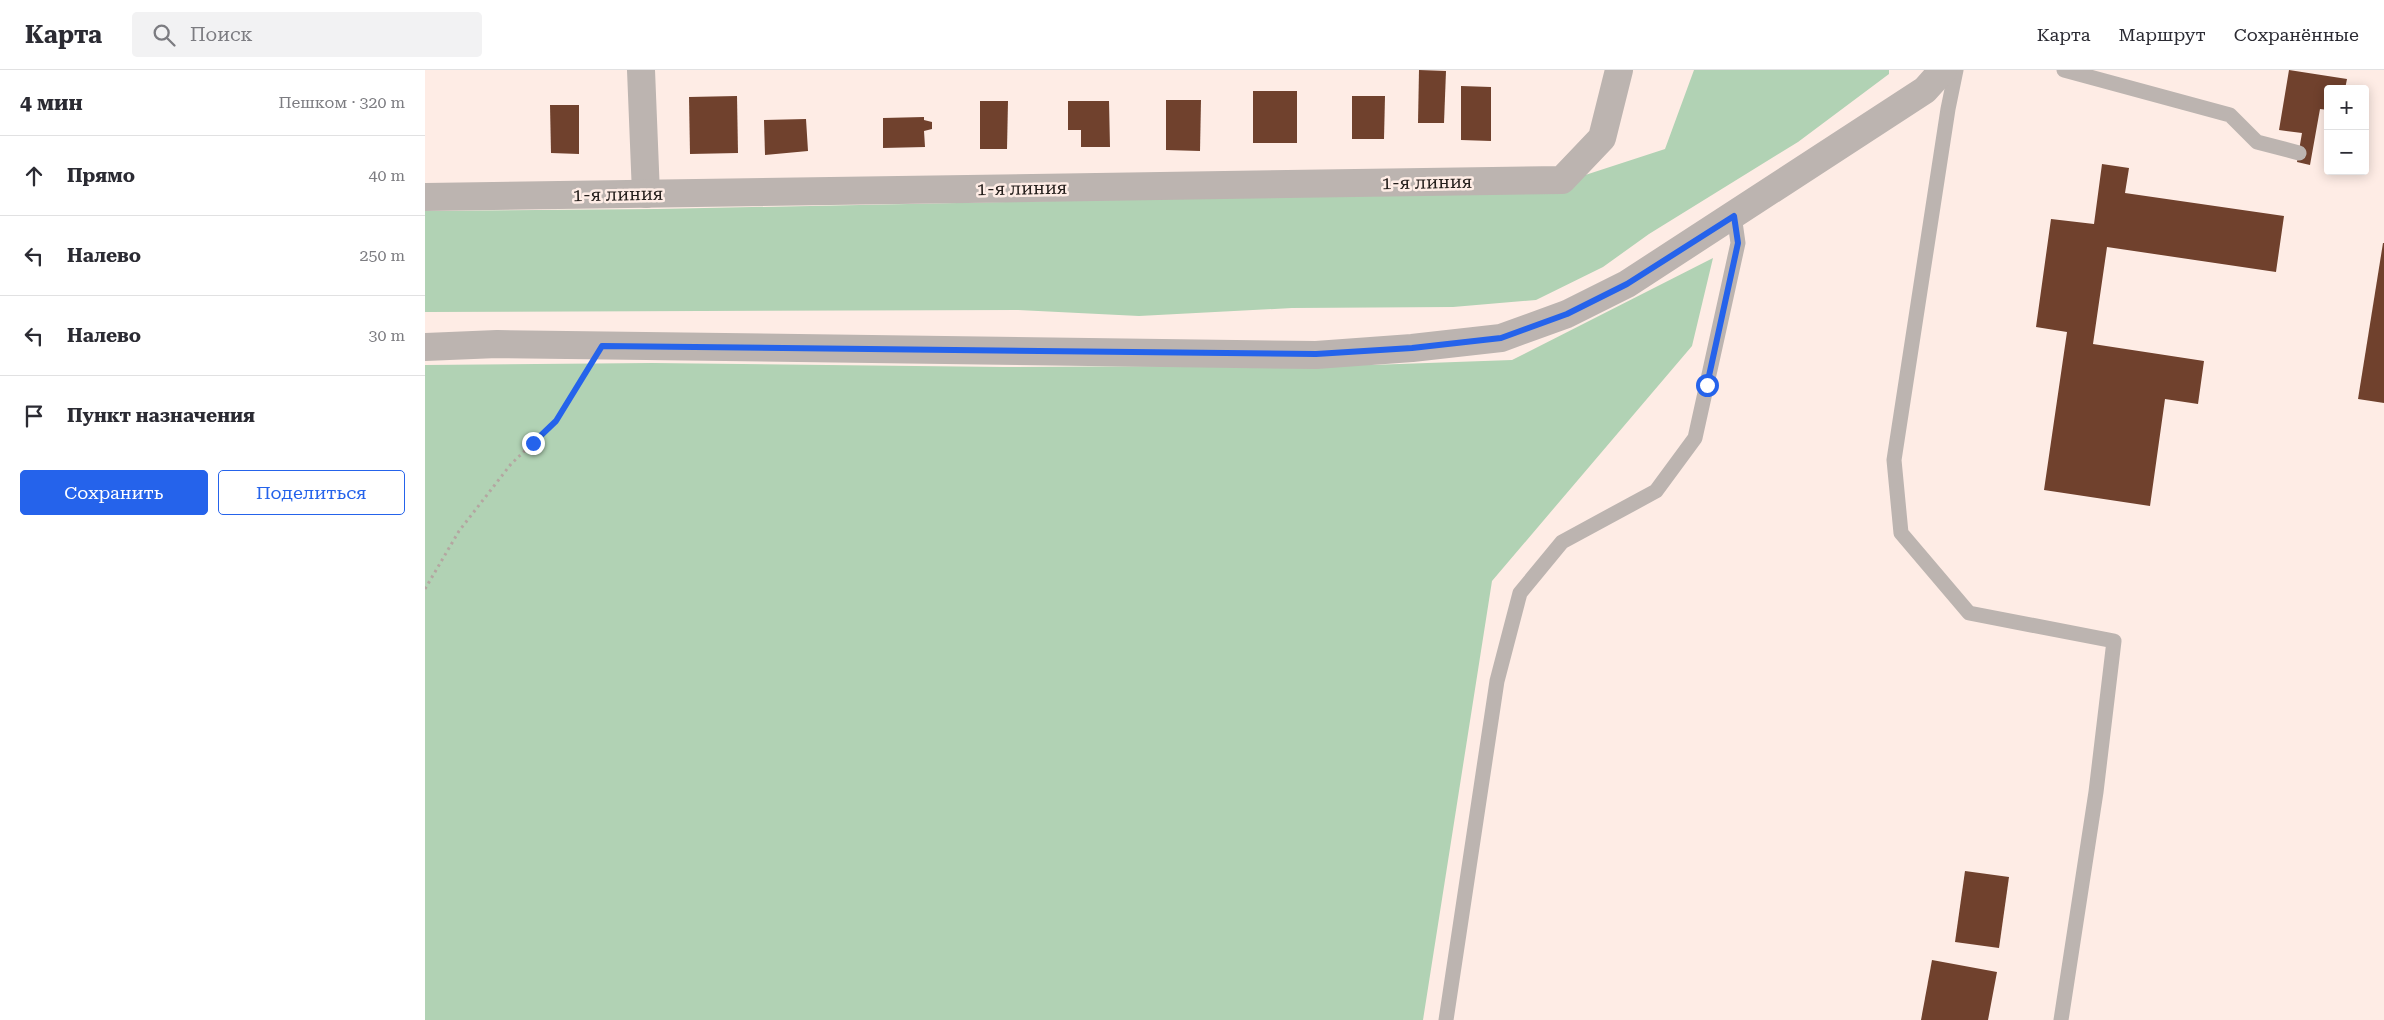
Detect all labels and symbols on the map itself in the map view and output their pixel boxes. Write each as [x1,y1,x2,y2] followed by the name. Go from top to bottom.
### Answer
[1382,171,1472,193] street label: 1-я линия
[977,177,1067,199] street label: 1-я линия
[573,183,663,205] street label: 1-я линия
[1696,374,1719,397] route start
[522,432,545,455] route end

